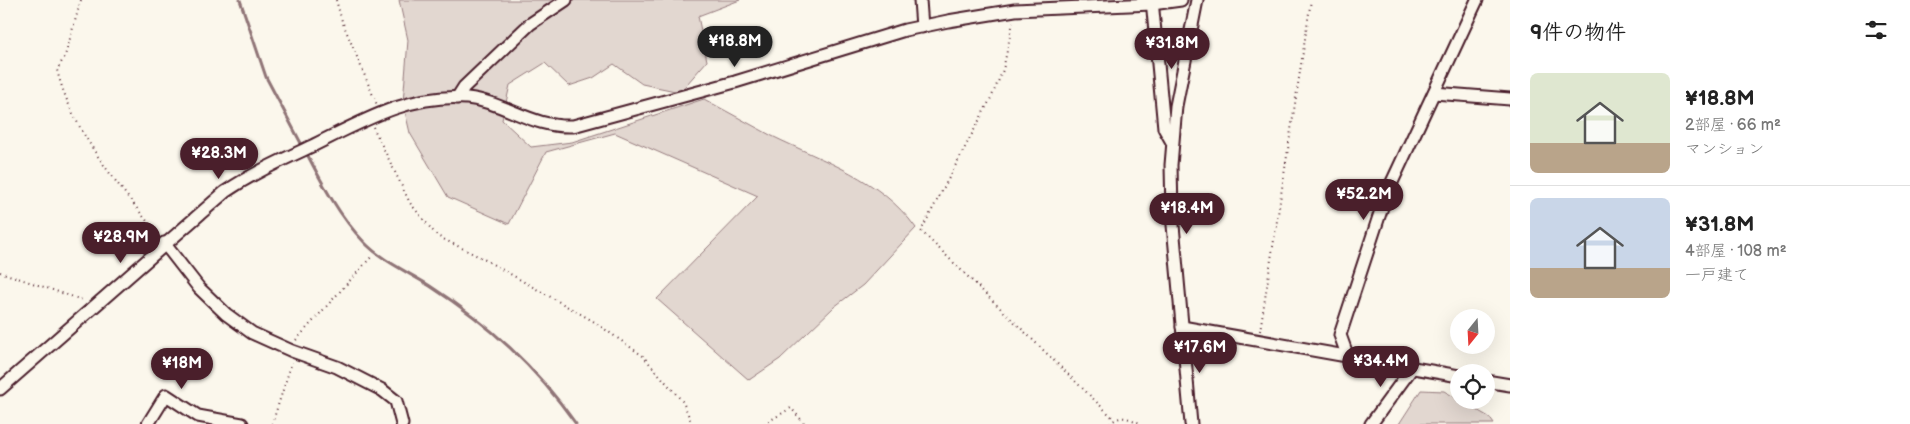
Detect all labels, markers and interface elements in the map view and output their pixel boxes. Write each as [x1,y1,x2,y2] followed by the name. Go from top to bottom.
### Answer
[1862,16,1890,44] icon: filters
[1530,20,1626,45] text: 9件の物件
[694,26,776,68] pin: ¥18.8M
[1131,28,1213,70] pin: ¥31.8M
[708,32,762,51] text: ¥18.8M
[1146,34,1198,53] text: ¥31.8M
[1685,86,1755,111] text: ¥18.8M
[1570,93,1630,153] icon: home
[1685,116,1781,135] text: 2部屋 · 66 m²
[178,138,260,180] pin: ¥28.3M
[1685,140,1764,159] text: マンション
[191,144,247,163] text: ¥28.3M
[1323,178,1405,221] pin: ¥52.2M
[1336,185,1392,204] text: ¥52.2M
[1146,192,1228,235] pin: ¥18.4M
[1161,199,1213,218] text: ¥18.4M
[1685,212,1754,237] text: ¥31.8M
[1570,218,1630,278] icon: home
[80,222,162,264] pin: ¥28.9M
[93,228,149,247] text: ¥28.9M
[1685,242,1787,261] text: 4部屋 · 108 m²
[1685,266,1749,285] text: 一戸建て
[1450,309,1495,354] north arrow
[1450,309,1495,409] map controls
[1159,332,1241,374] pin: ¥17.6M
[1174,338,1226,357] text: ¥17.6M
[1340,346,1422,388] pin: ¥34.4M
[152,348,212,390] pin: ¥18M
[1353,352,1409,371] text: ¥34.4M
[162,354,202,373] text: ¥18M
[1450,364,1495,409] button: locate

